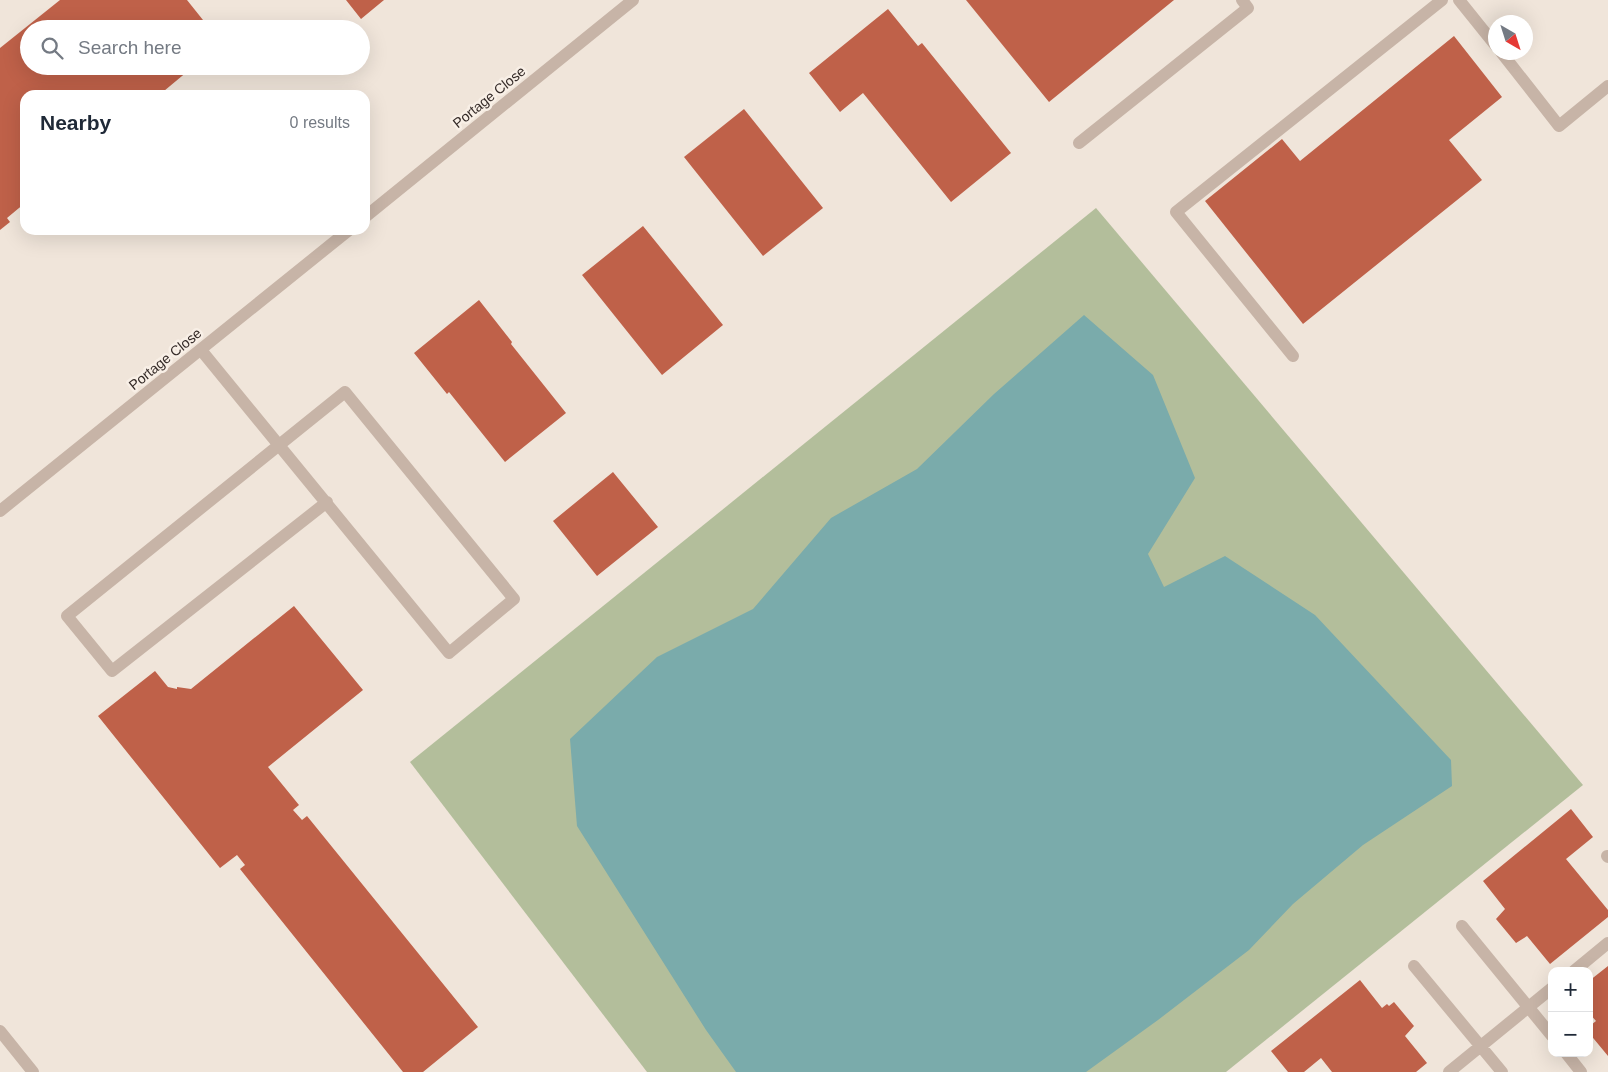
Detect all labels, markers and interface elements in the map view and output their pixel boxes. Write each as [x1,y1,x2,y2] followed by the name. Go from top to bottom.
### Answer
[1488,15,1533,60] north arrow
[20,20,370,75] search box
[38,34,66,62] icon: search
[78,37,182,58] text: Search here
[449,63,529,131] street label: Portage Close
[40,111,111,134] text: Nearby
[290,114,350,131] text: 0 results
[125,325,205,393] street label: Portage Close
[1548,967,1593,1057] map controls
[1548,967,1593,1012] button: +
[1548,1012,1593,1057] button: −

